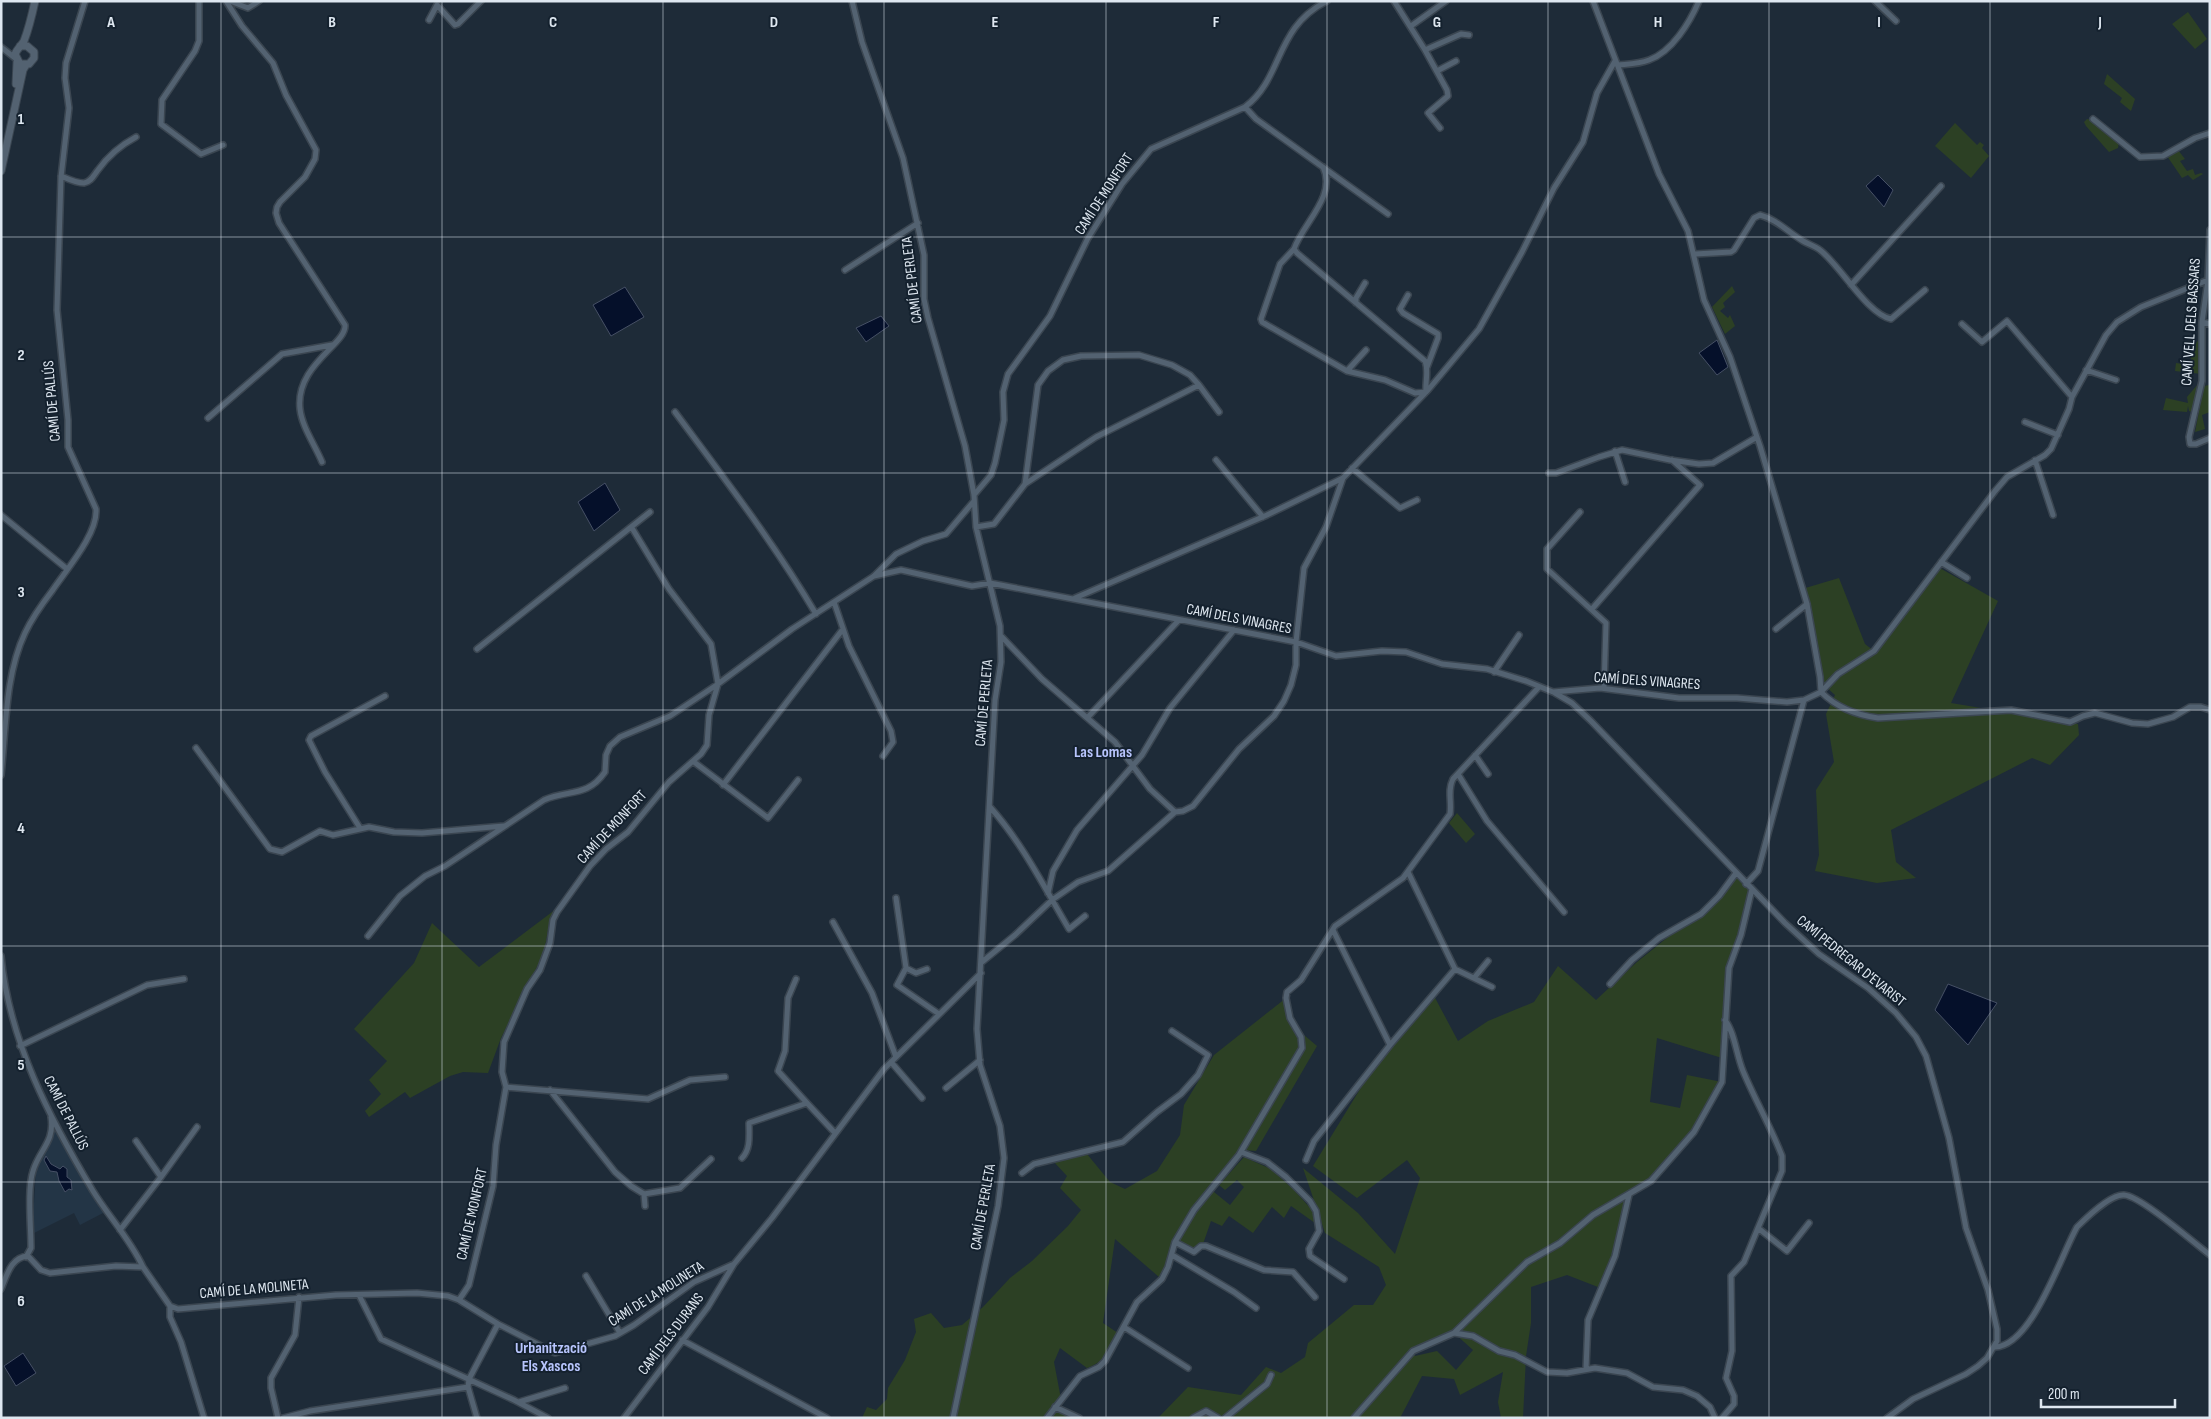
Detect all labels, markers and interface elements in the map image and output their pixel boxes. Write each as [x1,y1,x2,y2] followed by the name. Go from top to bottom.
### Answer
[106,13,115,32] text: A
[328,13,336,32] text: B
[549,13,557,32] text: C
[770,13,778,32] text: D
[992,13,999,32] text: E
[1213,13,1220,32] text: F
[1433,13,1441,32] text: G
[1654,13,1662,32] text: H
[1877,13,1881,32] text: I
[2097,13,2102,32] text: J
[18,110,25,129] text: 1
[1070,149,1138,239] street label: CAMÍ DE MONFORT
[897,235,927,324] street label: CAMÍ DE PERLETA
[2177,258,2205,386] street label: CAMÍ VELL DELS BASSARS
[17,346,25,365] text: 2
[39,360,65,442] street label: CAMÍ DE PALLÚS
[17,583,25,602] text: 3
[1185,599,1293,639] street label: CAMÍ DELS VINAGRES
[971,658,997,747] street label: CAMÍ DE PERLETA
[1593,668,1701,694] street label: CAMÍ DELS VINAGRES
[1074,743,1132,762] district label: Las Lomas
[573,786,651,868] street label: CAMÍ DE MONFORT
[17,819,25,838] text: 4
[1793,911,1909,1011] street label: CAMÍ PEDREGAR D'EVARIST
[17,1056,25,1075] text: 5
[39,1073,93,1153] street label: CAMÍ DE PALLÚS
[966,1162,1000,1252] street label: CAMÍ DE PERLETA
[452,1166,492,1262] street label: CAMÍ DE MONFORT
[605,1257,708,1331] street label: CAMÍ DE LA MOLINETA
[199,1275,310,1303] street label: CAMÍ DE LA MOLINETA
[634,1289,708,1379] street label: CAMÍ DELS DURANS
[17,1292,25,1311] text: 6
[515,1339,587,1376] district label: Urbanització Els Xascos
[2041,1376,2175,1408] scale bar
[2048,1385,2080,1404] text: 200 m

